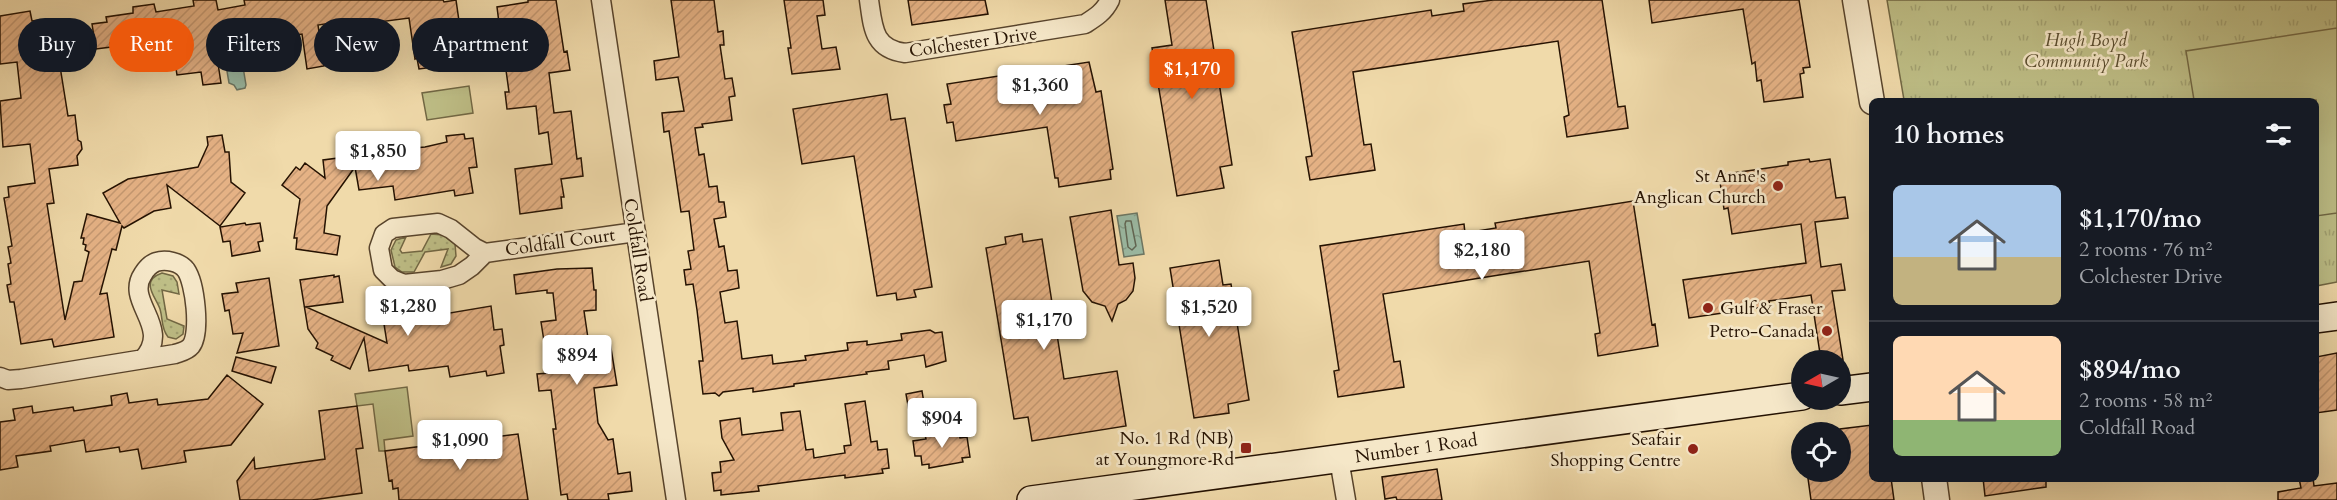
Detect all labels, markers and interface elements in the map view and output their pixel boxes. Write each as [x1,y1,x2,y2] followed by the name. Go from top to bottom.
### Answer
[18,18,97,72] chip: Buy
[109,18,194,72] chip: Rent
[206,18,302,72] chip: Filters
[314,18,400,72] chip: New
[412,18,549,72] chip: Apartment
[907,21,1039,64] street label: Colchester Drive
[2024,28,2148,74] park label: Hugh Boyd Community Park
[1143,49,1241,100] pin: $1,170
[1163,55,1221,82] text: $1,170
[991,65,1089,116] pin: $1,360
[1011,71,1069,98] text: $1,360
[1893,117,2004,152] text: 10 homes
[2262,118,2295,151] icon: filters
[329,131,427,182] pin: $1,850
[349,137,407,164] text: $1,850
[1634,164,1766,210] place label: St Anne's Anglican Church
[1771,179,1785,193] marker: St Anne's Anglican Church
[617,197,658,304] street label: Coldfall Road
[2079,201,2202,236] text: $1,170/mo
[1941,209,2013,281] icon: home
[504,222,617,263] street label: Coldfall Court
[1433,230,1531,281] pin: $2,180
[1453,236,1511,263] text: $2,180
[2079,236,2212,263] text: 2 rooms · 76 m²
[2079,263,2223,290] text: Colchester Drive
[359,286,457,337] pin: $1,280
[1160,287,1258,338] pin: $1,520
[379,292,437,319] text: $1,280
[1180,293,1238,320] text: $1,520
[1720,296,1823,321] place label: Gulf & Fraser
[995,300,1093,351] pin: $1,170
[1701,301,1715,315] marker: Gulf & Fraser
[1015,306,1073,333] text: $1,170
[1709,319,1815,344] place label: Petro-Canada
[1820,324,1834,338] marker: Petro-Canada
[541,335,613,386] pin: $894
[557,341,597,368] text: $894
[1791,350,1851,410] north arrow
[1791,350,1851,482] map controls
[2079,352,2181,387] text: $894/mo
[1941,360,2013,432] icon: home
[2079,387,2212,414] text: 2 rooms · 58 m²
[906,398,978,449] pin: $904
[922,404,962,431] text: $904
[2079,414,2195,441] text: Coldfall Road
[411,420,509,471] pin: $1,090
[1791,422,1851,482] button: locate
[431,426,489,453] text: $1,090
[1096,426,1234,472] place label: No. 1 Rd (NB) at Youngmore Rd
[1353,427,1479,469] street label: Number 1 Road
[1550,427,1681,473] place label: Seafair Shopping Centre
[1239,441,1253,455] marker: No. 1 Rd (NB) at Youngmore Rd
[1686,442,1700,456] marker: Seafair Shopping Centre

